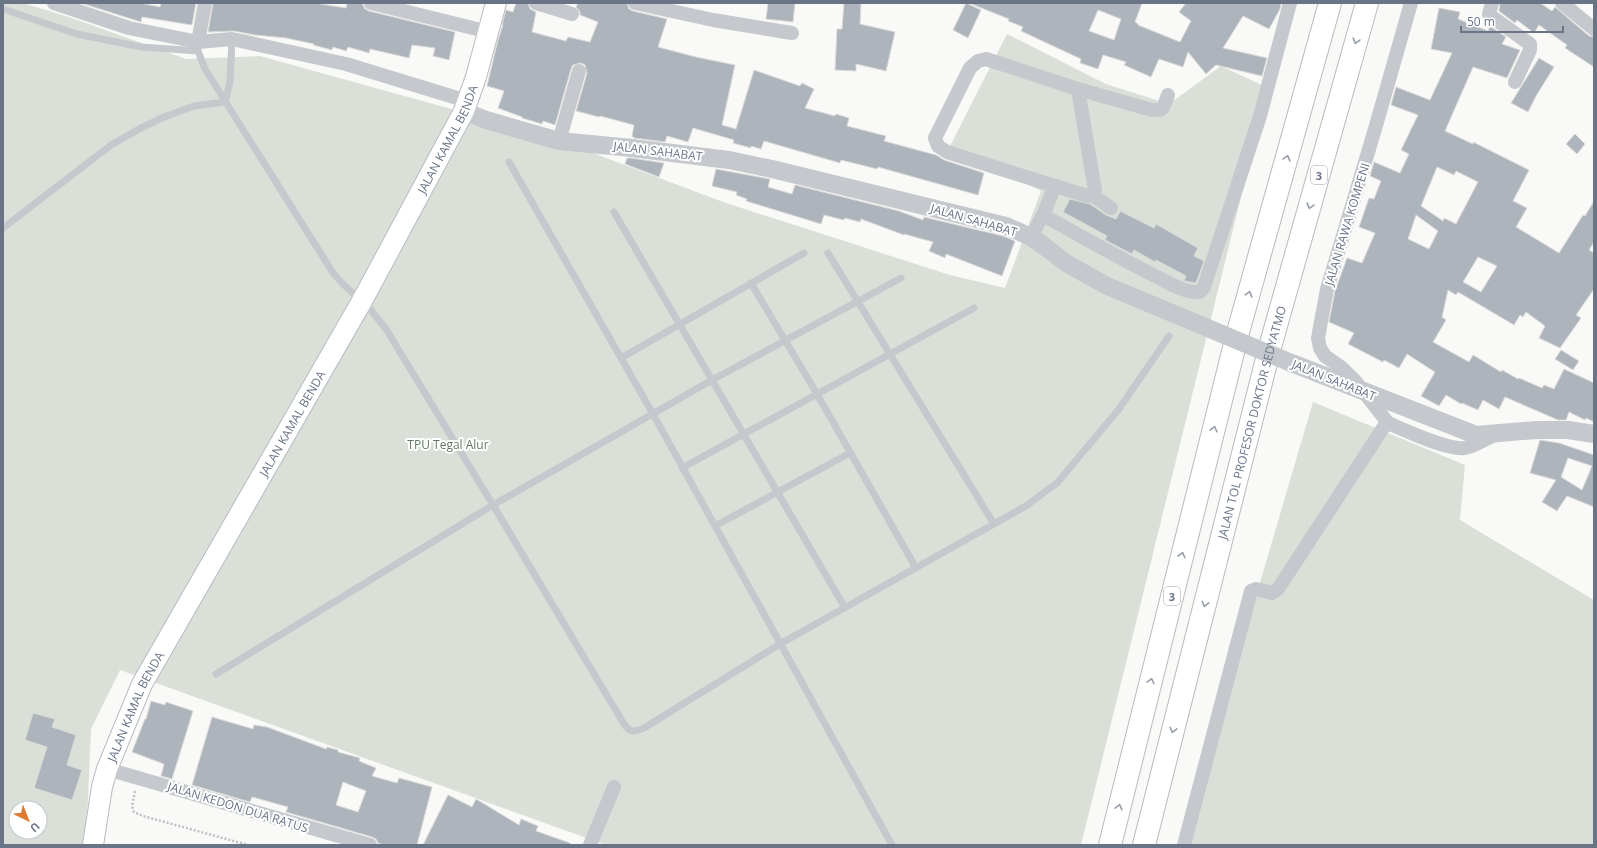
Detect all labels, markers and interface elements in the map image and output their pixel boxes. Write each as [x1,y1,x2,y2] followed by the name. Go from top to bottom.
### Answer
[1461,8,1563,34] scale bar
[1467,13,1495,30] text: 50 m
[1352,37,1361,44] one-way arrow
[412,82,481,197] street label: JALAN KAMAL BENDA
[612,137,704,165] street label: JALAN SAHABAT
[1282,155,1291,162] one-way arrow
[1320,161,1374,288] street label: JALAN RAWA KOMPENI
[1311,166,1327,184] road number: 3
[928,199,1020,241] street label: JALAN SAHABAT
[1306,202,1315,209] one-way arrow
[1244,291,1253,298] one-way arrow
[1213,304,1290,542] street label: JALAN TOL PROFESOR DOKTOR SEDYATMO
[1288,355,1379,405] street label: JALAN SAHABAT
[254,367,329,480] street label: JALAN KAMAL BENDA
[1209,426,1218,433] one-way arrow
[407,436,489,453] park label: TPU Tegal Alur
[1178,552,1186,558] one-way arrow
[1164,587,1180,605] road number: 3
[1202,601,1210,607] one-way arrow
[102,648,168,765] street label: JALAN KAMAL BENDA
[1146,678,1154,684] one-way arrow
[1170,727,1178,733] one-way arrow
[165,777,310,836] street label: JALAN KEDON DUA RATUS
[8,800,48,840] north arrow
[1114,804,1123,811] one-way arrow
[27,819,43,836] text: U

